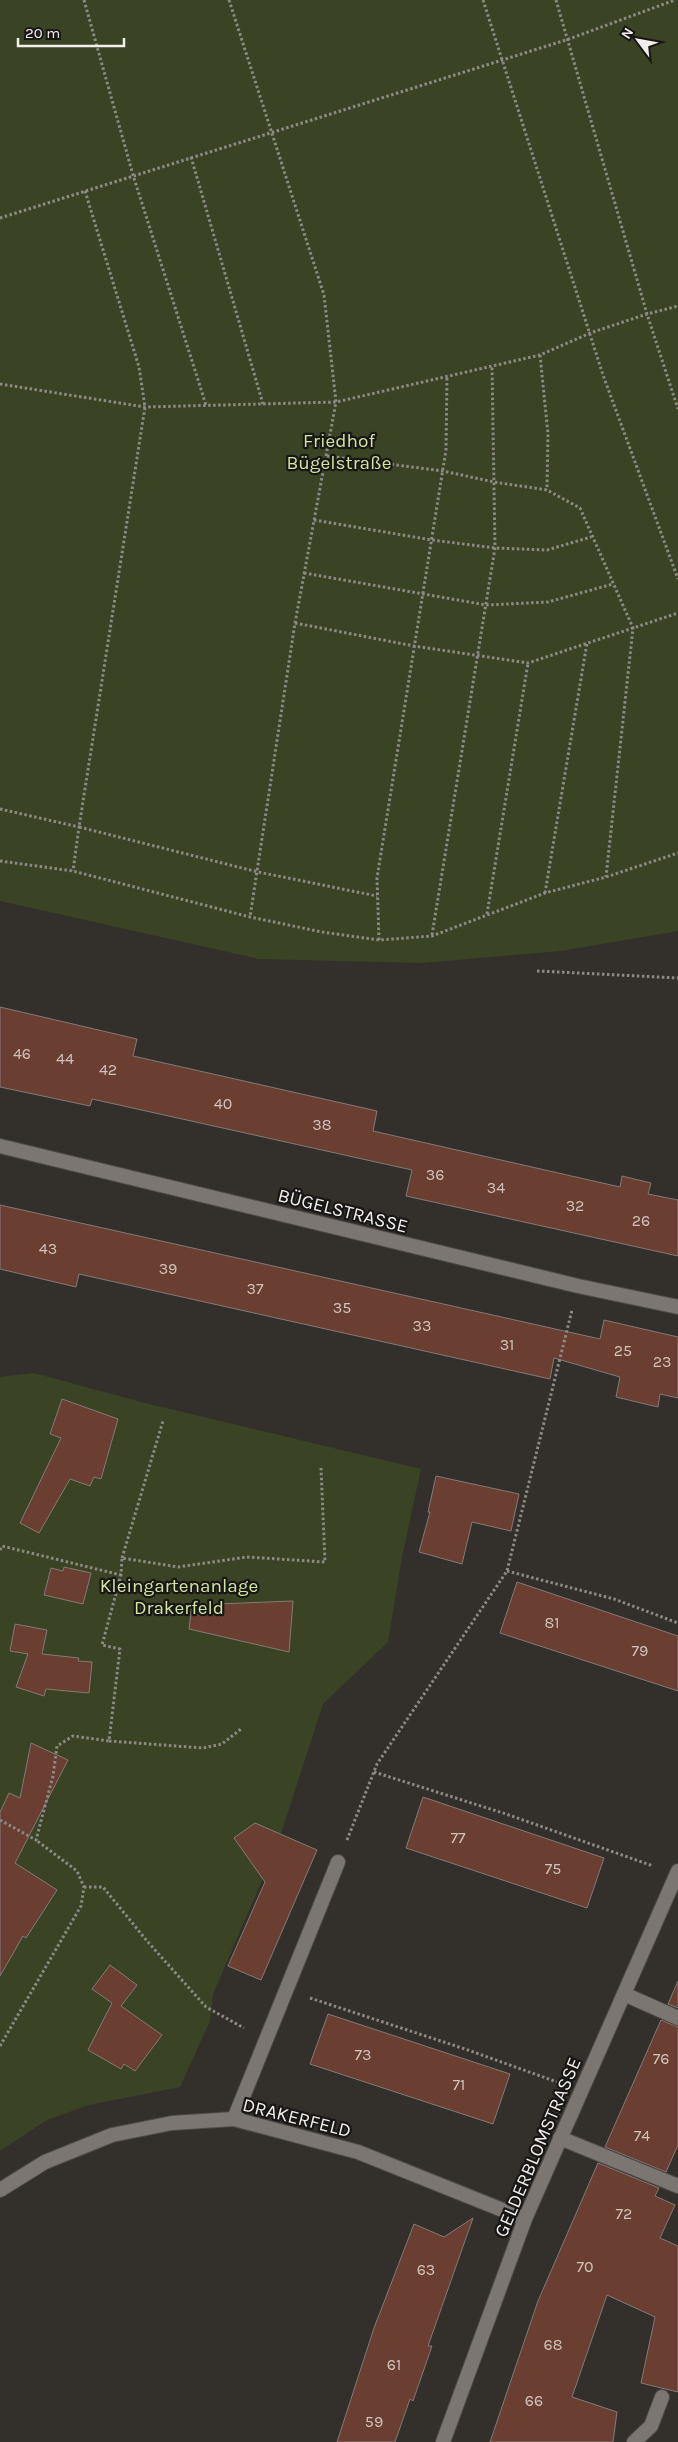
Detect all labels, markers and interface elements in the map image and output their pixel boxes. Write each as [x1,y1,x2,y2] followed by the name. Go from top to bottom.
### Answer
[18,15,124,47] scale bar
[613,15,663,65] north arrow
[25,24,60,42] text: 20 m
[618,25,637,42] text: N
[287,430,392,474] park label: Friedhof Bügelstraße
[13,1044,31,1063] house number: 46
[56,1049,74,1068] house number: 44
[99,1060,117,1079] house number: 42
[214,1094,232,1113] house number: 40
[312,1115,332,1134] house number: 38
[426,1165,444,1184] house number: 36
[487,1178,505,1197] house number: 34
[275,1184,410,1238] street label: BÜGELSTRASSE
[566,1196,584,1215] house number: 32
[632,1211,650,1230] house number: 26
[39,1239,57,1258] house number: 43
[159,1259,177,1278] house number: 39
[247,1279,264,1298] house number: 37
[333,1298,351,1317] house number: 35
[413,1316,431,1335] house number: 33
[500,1335,514,1354] house number: 31
[614,1341,632,1360] house number: 25
[653,1352,671,1371] house number: 23
[100,1575,258,1619] park label: Kleingartenanlage Drakerfeld
[544,1613,560,1632] house number: 81
[632,1641,648,1660] house number: 79
[450,1828,466,1847] house number: 77
[545,1859,561,1878] house number: 75
[355,2045,371,2064] house number: 73
[653,2049,669,2068] house number: 76
[490,2054,586,2240] street label: GELDERBLOMSTRASSE
[453,2075,465,2094] house number: 71
[240,2094,353,2142] street label: DRAKERFELD
[634,2126,650,2145] house number: 74
[616,2204,632,2223] house number: 72
[576,2257,594,2276] house number: 70
[417,2260,435,2279] house number: 63
[544,2335,563,2354] house number: 68
[387,2355,401,2374] house number: 61
[525,2391,543,2410] house number: 66
[365,2412,383,2431] house number: 59

